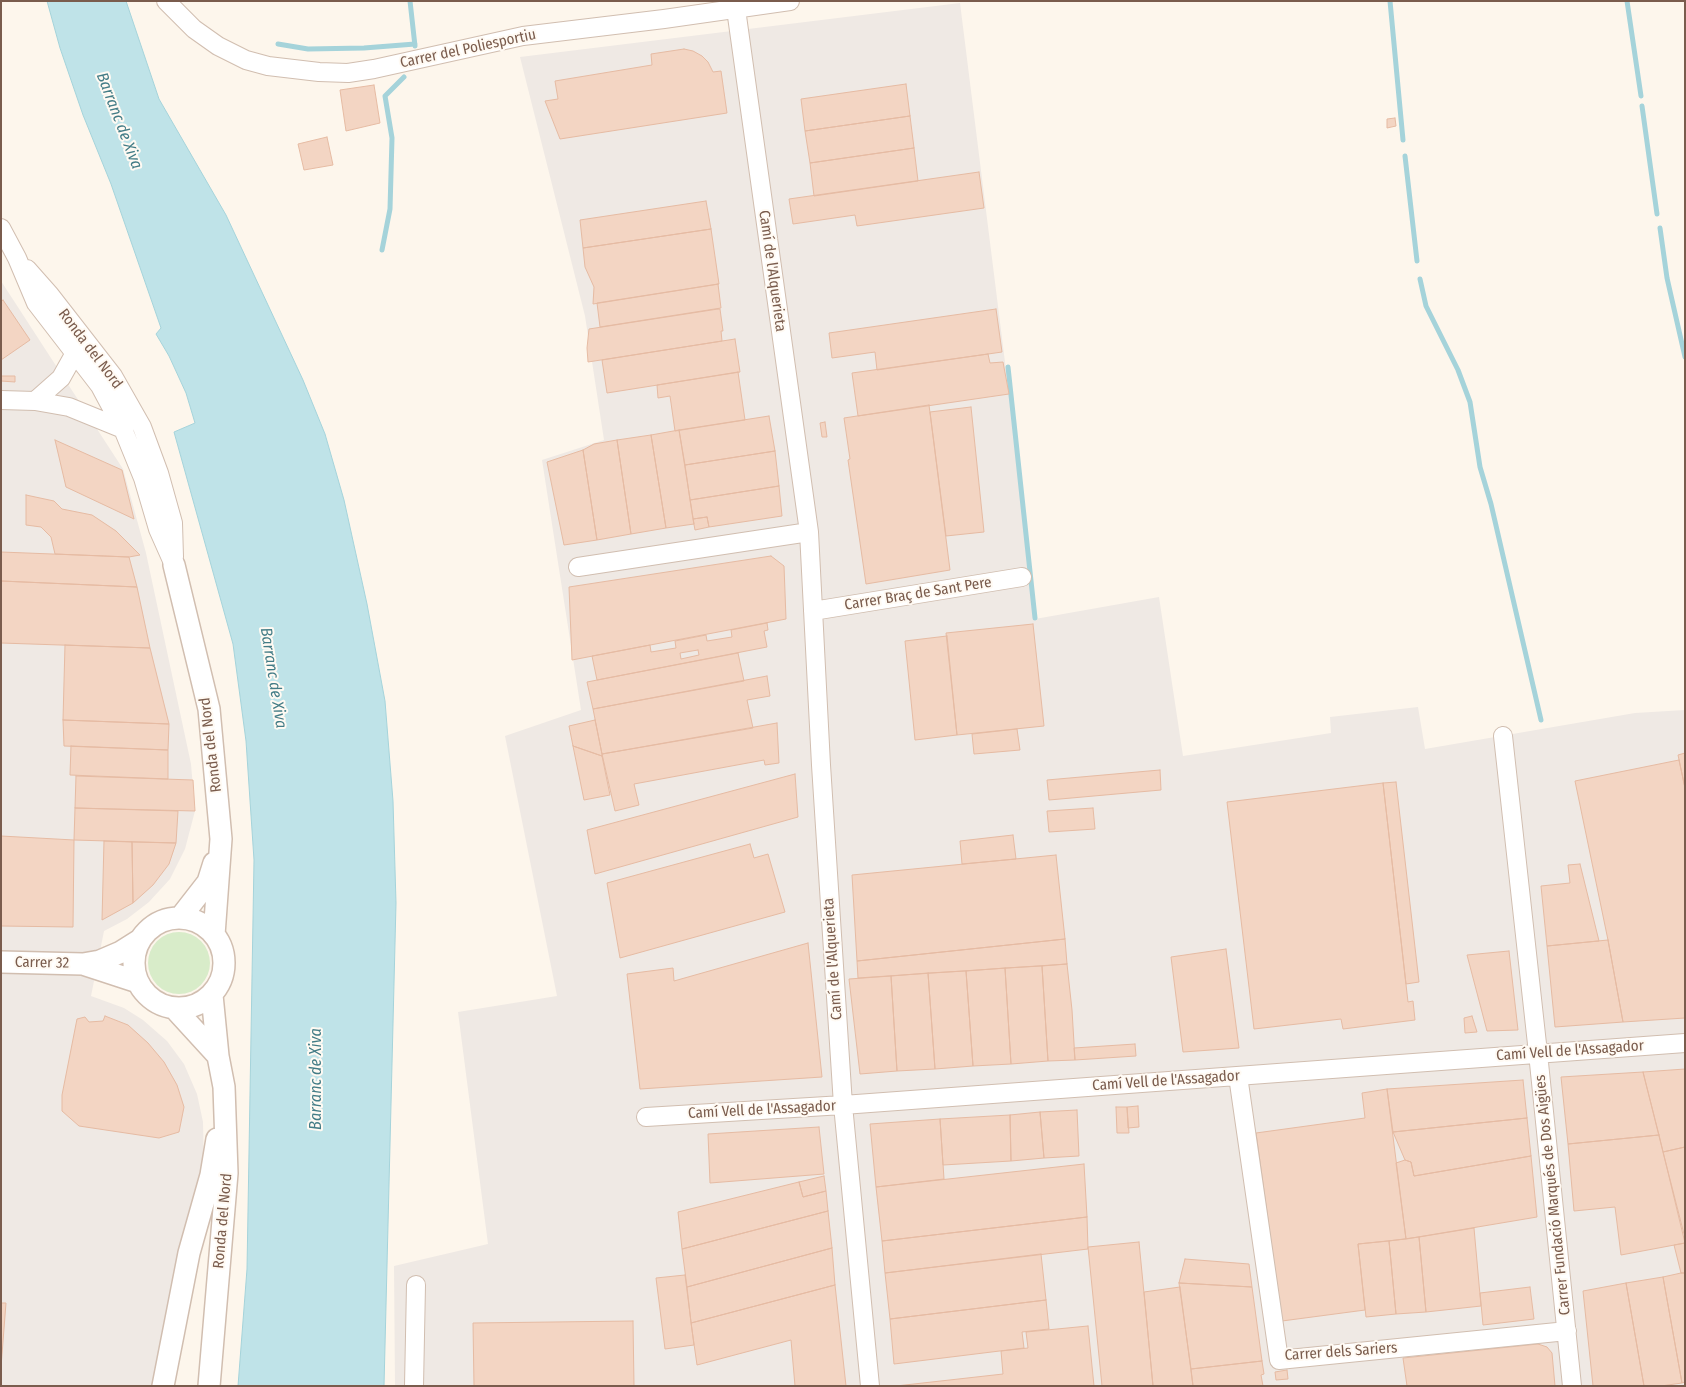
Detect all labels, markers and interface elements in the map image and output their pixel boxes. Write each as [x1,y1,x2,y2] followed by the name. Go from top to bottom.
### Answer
[398,26,538,72] street label: Carrer del Poliesportiu
[92,70,146,172] water label: Barranc de Xiva
[755,209,789,333] street label: Camí de l'Alquerieta
[54,305,126,393] street label: Ronda del Nord
[843,574,993,614] street label: Carrer Braç de Sant Pere
[256,626,290,730] water label: Barranc de Xiva
[196,697,226,793] street label: Ronda del Nord
[820,897,846,1021] street label: Camí de l'Alquerieta
[15,954,69,972] street label: Carrer 32
[307,1028,327,1130] water label: Barranc de Xiva
[1496,1037,1644,1065] street label: Camí Vell de l'Assagador
[1092,1067,1240,1095] street label: Camí Vell de l'Assagador
[1531,1074,1575,1316] street label: Carrer Fundació Marqués de Dos Aigües
[688,1097,836,1123] street label: Camí Vell de l'Assagador
[210,1173,236,1269] street label: Ronda del Nord
[1284,1339,1398,1365] street label: Carrer dels Sariers

